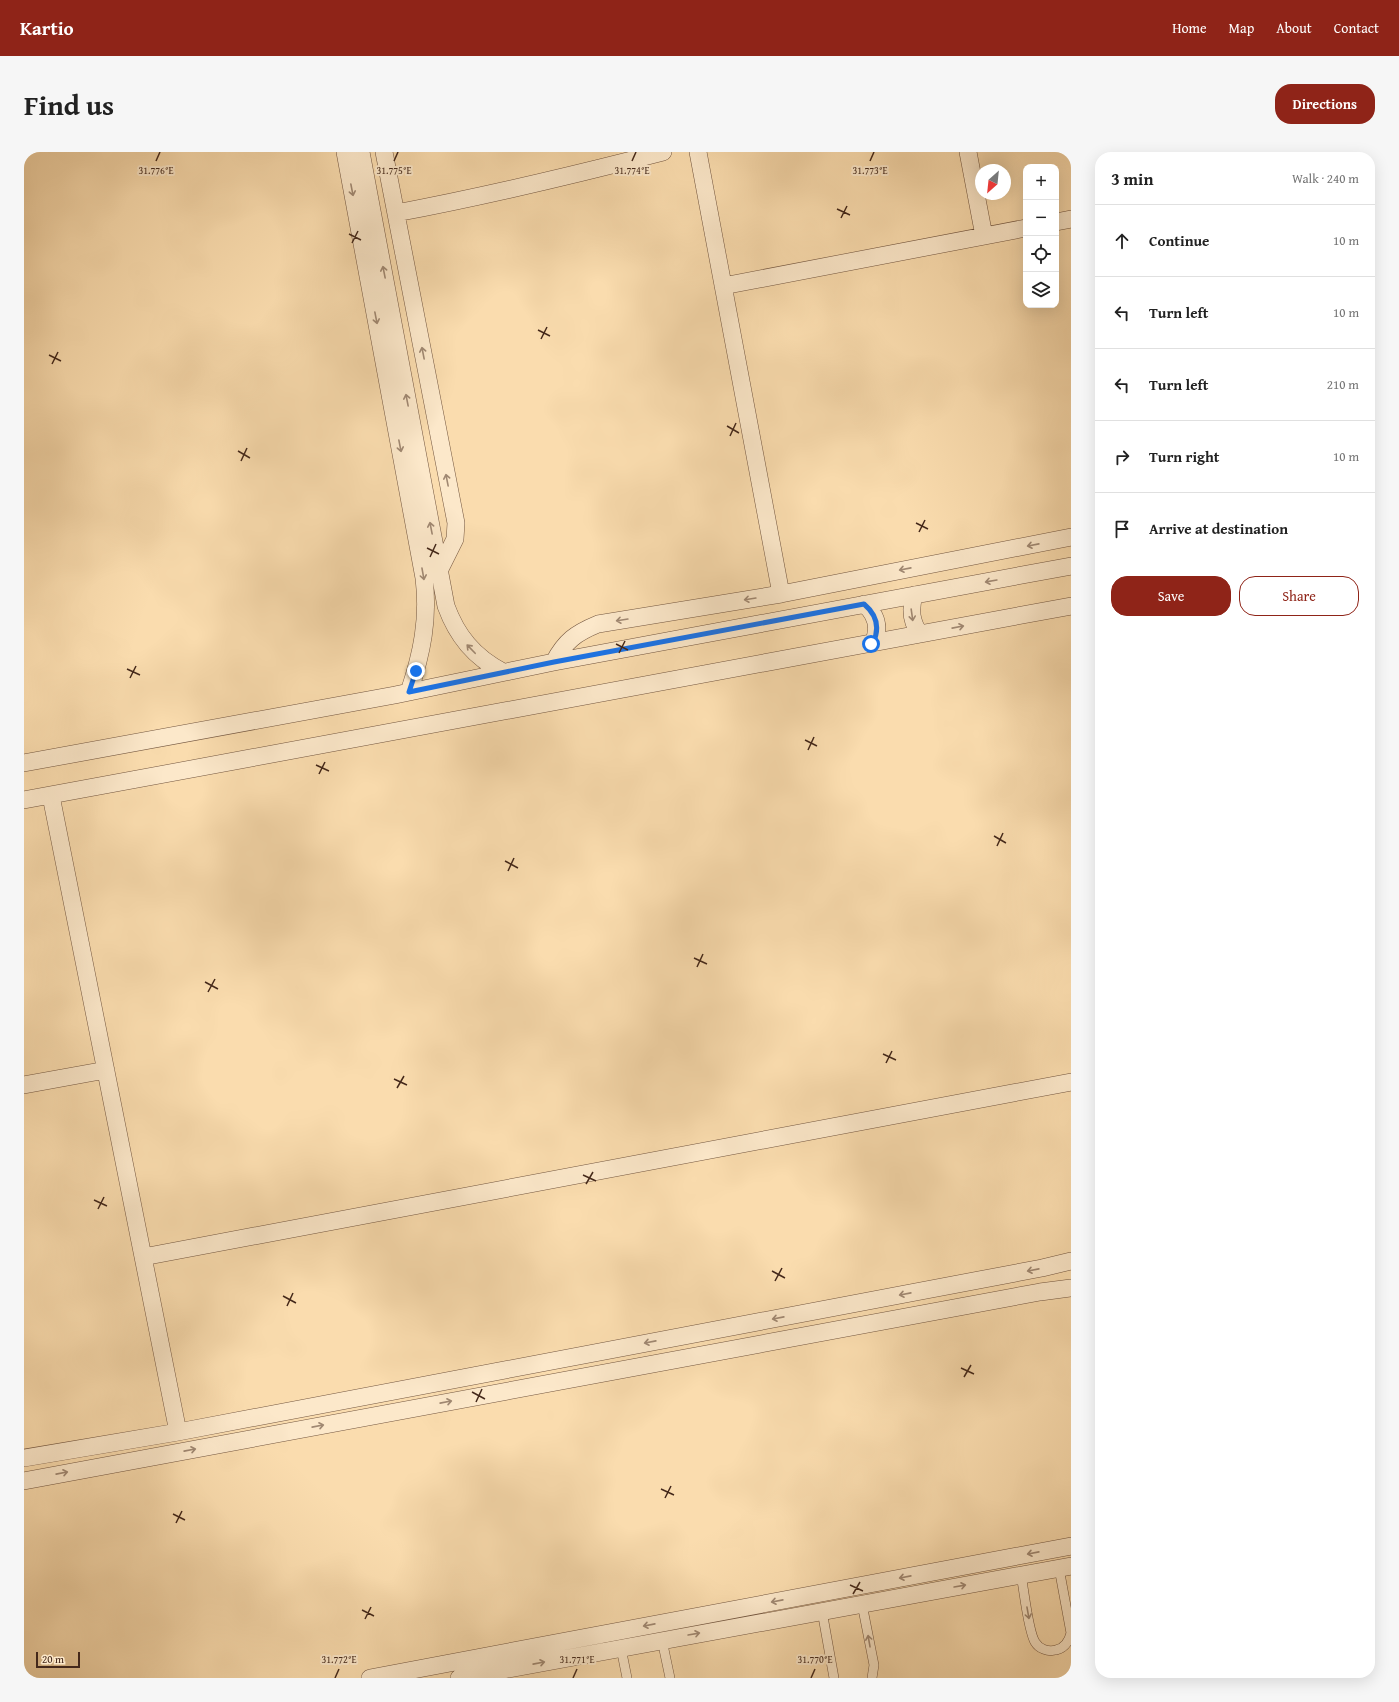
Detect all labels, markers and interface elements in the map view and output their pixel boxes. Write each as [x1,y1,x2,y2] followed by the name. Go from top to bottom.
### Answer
[20,14,74,42] text: Kartio
[1172,18,1207,38] text: Home
[1229,18,1254,38] text: Map
[1276,18,1312,38] text: About
[1334,18,1379,38] text: Contact
[24,84,114,125] text: Find us
[1275,84,1375,124] button: Directions
[138,163,174,178] text: 31.776°E
[376,163,412,178] text: 31.775°E
[614,163,650,178] text: 31.774°E
[852,163,888,178] text: 31.773°E
[975,164,1011,200] north arrow
[1023,164,1059,308] map controls
[1023,164,1059,200] button: +
[1111,166,1153,191] text: 3 min
[1292,169,1359,188] text: Walk · 240 m
[349,183,357,196] one-way arrow
[1023,200,1059,236] button: −
[1111,230,1133,252] icon: ahead
[1149,230,1210,251] text: Continue
[1333,231,1359,250] text: 10 m
[1023,236,1059,272] button: locate
[379,266,387,279] one-way arrow
[1023,272,1059,308] button: layers
[1111,302,1133,324] icon: left
[1149,302,1208,323] text: Turn left
[1333,303,1359,322] text: 10 m
[372,311,380,324] one-way arrow
[418,347,426,360] one-way arrow
[1111,374,1133,396] icon: left
[1149,374,1208,395] text: Turn left
[1327,375,1359,394] text: 210 m
[403,394,411,407] one-way arrow
[396,439,404,452] one-way arrow
[1111,446,1133,468] icon: right
[1149,446,1220,467] text: Turn right
[1333,447,1359,466] text: 10 m
[443,474,451,487] one-way arrow
[1111,518,1133,540] icon: arrive
[1149,518,1288,539] text: Arrive at destination
[427,522,435,535] one-way arrow
[1027,541,1040,549] one-way arrow
[899,566,912,574] one-way arrow
[419,567,427,580] one-way arrow
[1111,576,1231,616] button: Save
[1239,576,1359,616] button: Share
[985,577,998,585] one-way arrow
[744,595,757,603] one-way arrow
[908,609,916,622] one-way arrow
[615,616,628,624] one-way arrow
[952,623,965,631] one-way arrow
[862,635,880,653] route start
[466,644,476,654] one-way arrow
[407,662,425,680] route end
[1027,1266,1040,1274] one-way arrow
[899,1290,912,1298] one-way arrow
[772,1314,785,1322] one-way arrow
[644,1339,657,1347] one-way arrow
[439,1398,452,1406] one-way arrow
[311,1422,324,1430] one-way arrow
[183,1445,196,1453] one-way arrow
[55,1469,68,1477] one-way arrow
[1027,1549,1040,1557] one-way arrow
[899,1573,912,1581] one-way arrow
[953,1582,966,1590] one-way arrow
[771,1597,784,1605] one-way arrow
[1024,1606,1032,1619] one-way arrow
[643,1621,656,1629] one-way arrow
[687,1630,700,1638] one-way arrow
[865,1635,873,1648] one-way arrow
[36,1650,80,1669] scale bar
[42,1651,64,1667] text: 20 m
[321,1652,357,1667] text: 31.772°E
[559,1652,595,1667] text: 31.771°E
[797,1652,833,1667] text: 31.770°E
[532,1658,545,1666] one-way arrow

